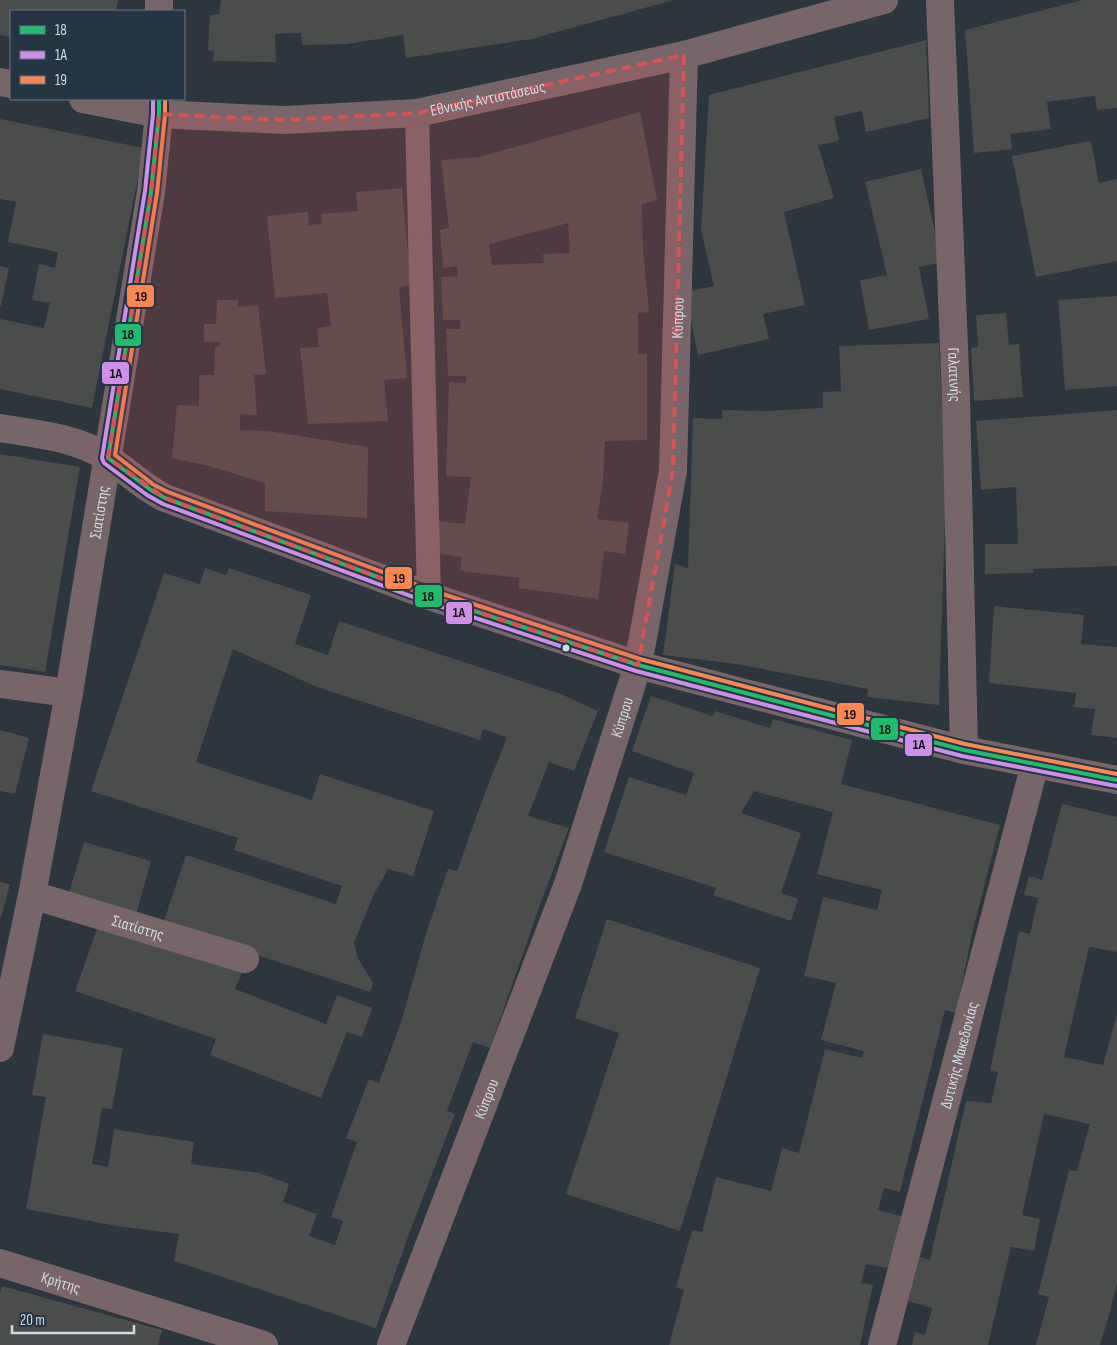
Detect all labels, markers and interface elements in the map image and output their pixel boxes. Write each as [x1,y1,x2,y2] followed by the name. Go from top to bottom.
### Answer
[10,10,185,100] legend
[55,21,67,40] text: 18
[55,46,67,65] text: 1Α
[55,71,67,90] text: 19
[429,77,547,121] street label: Εθνικής Αντιστάσεως
[126,284,155,308] line badge: 19
[135,288,147,305] text: 19
[669,297,689,339] street label: Κύπρου
[114,323,142,347] line badge: 18
[122,326,134,343] text: 18
[943,347,964,402] street label: Γαλατινής
[101,361,130,385] line badge: 1Α
[110,365,123,382] text: 1Α
[86,484,114,540] street label: Σιατίστης
[384,566,413,590] line badge: 19
[393,570,405,587] text: 19
[414,584,443,608] line badge: 18
[422,588,434,605] text: 18
[445,601,473,625] line badge: 1Α
[453,604,466,621] text: 1Α
[561,643,571,653] unlabelled marker
[607,695,638,740] street label: Κύπρου
[836,702,865,726] line badge: 19
[844,706,856,723] text: 19
[870,717,899,741] line badge: 18
[879,721,891,738] text: 18
[904,733,933,757] line badge: 1Α
[913,736,926,753] text: 1Α
[110,912,166,945] street label: Σιατίστης
[937,1000,983,1111] street label: Δυτικής Μακεδονίας
[471,1076,503,1122] street label: Κύπρου
[39,1268,83,1298] street label: Κρήτης
[12,1302,135,1334] scale bar
[20,1311,45,1330] text: 20 m

